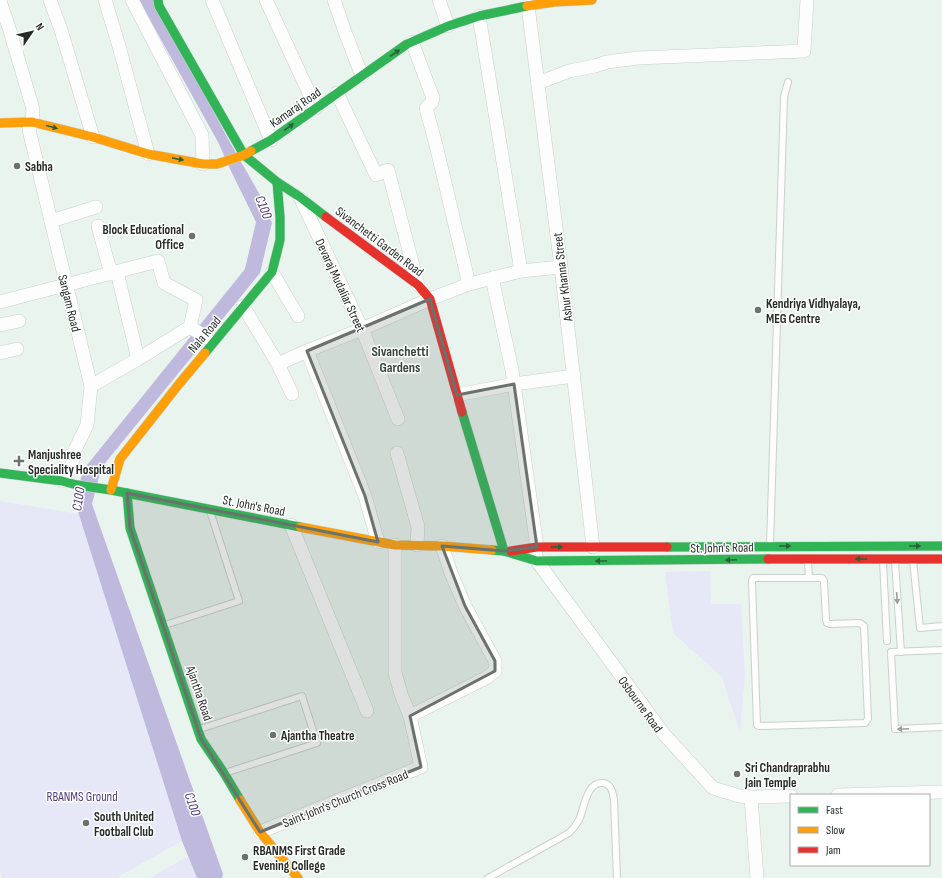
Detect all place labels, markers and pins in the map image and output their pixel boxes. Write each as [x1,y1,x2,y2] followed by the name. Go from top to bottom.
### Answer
[25,159,53,175] place label: Sabha
[12,161,22,171] marker: Sabha
[103,222,184,253] place label: Block Educational Office
[187,231,197,241] marker: Block Educational Office
[766,296,861,327] place label: Kendriya Vidhyalaya, MEG Centre
[753,305,763,315] marker: Kendriya Vidhyalaya, MEG Centre
[28,447,114,478] place label: Manjushree Speciality Hospital
[13,455,25,467] marker: Manjushree Speciality Hospital
[280,728,355,744] place label: Ajantha Theatre
[268,730,278,740] marker: Ajantha Theatre
[744,760,830,791] place label: Sri Chandraprabhu Jain Temple
[732,769,742,779] marker: Sri Chandraprabhu Jain Temple
[94,809,154,840] place label: South United Football Club
[81,818,91,828] marker: South United Football Club
[253,843,346,874] place label: RBANMS First Grade Evening College
[240,852,250,862] marker: RBANMS First Grade Evening College

